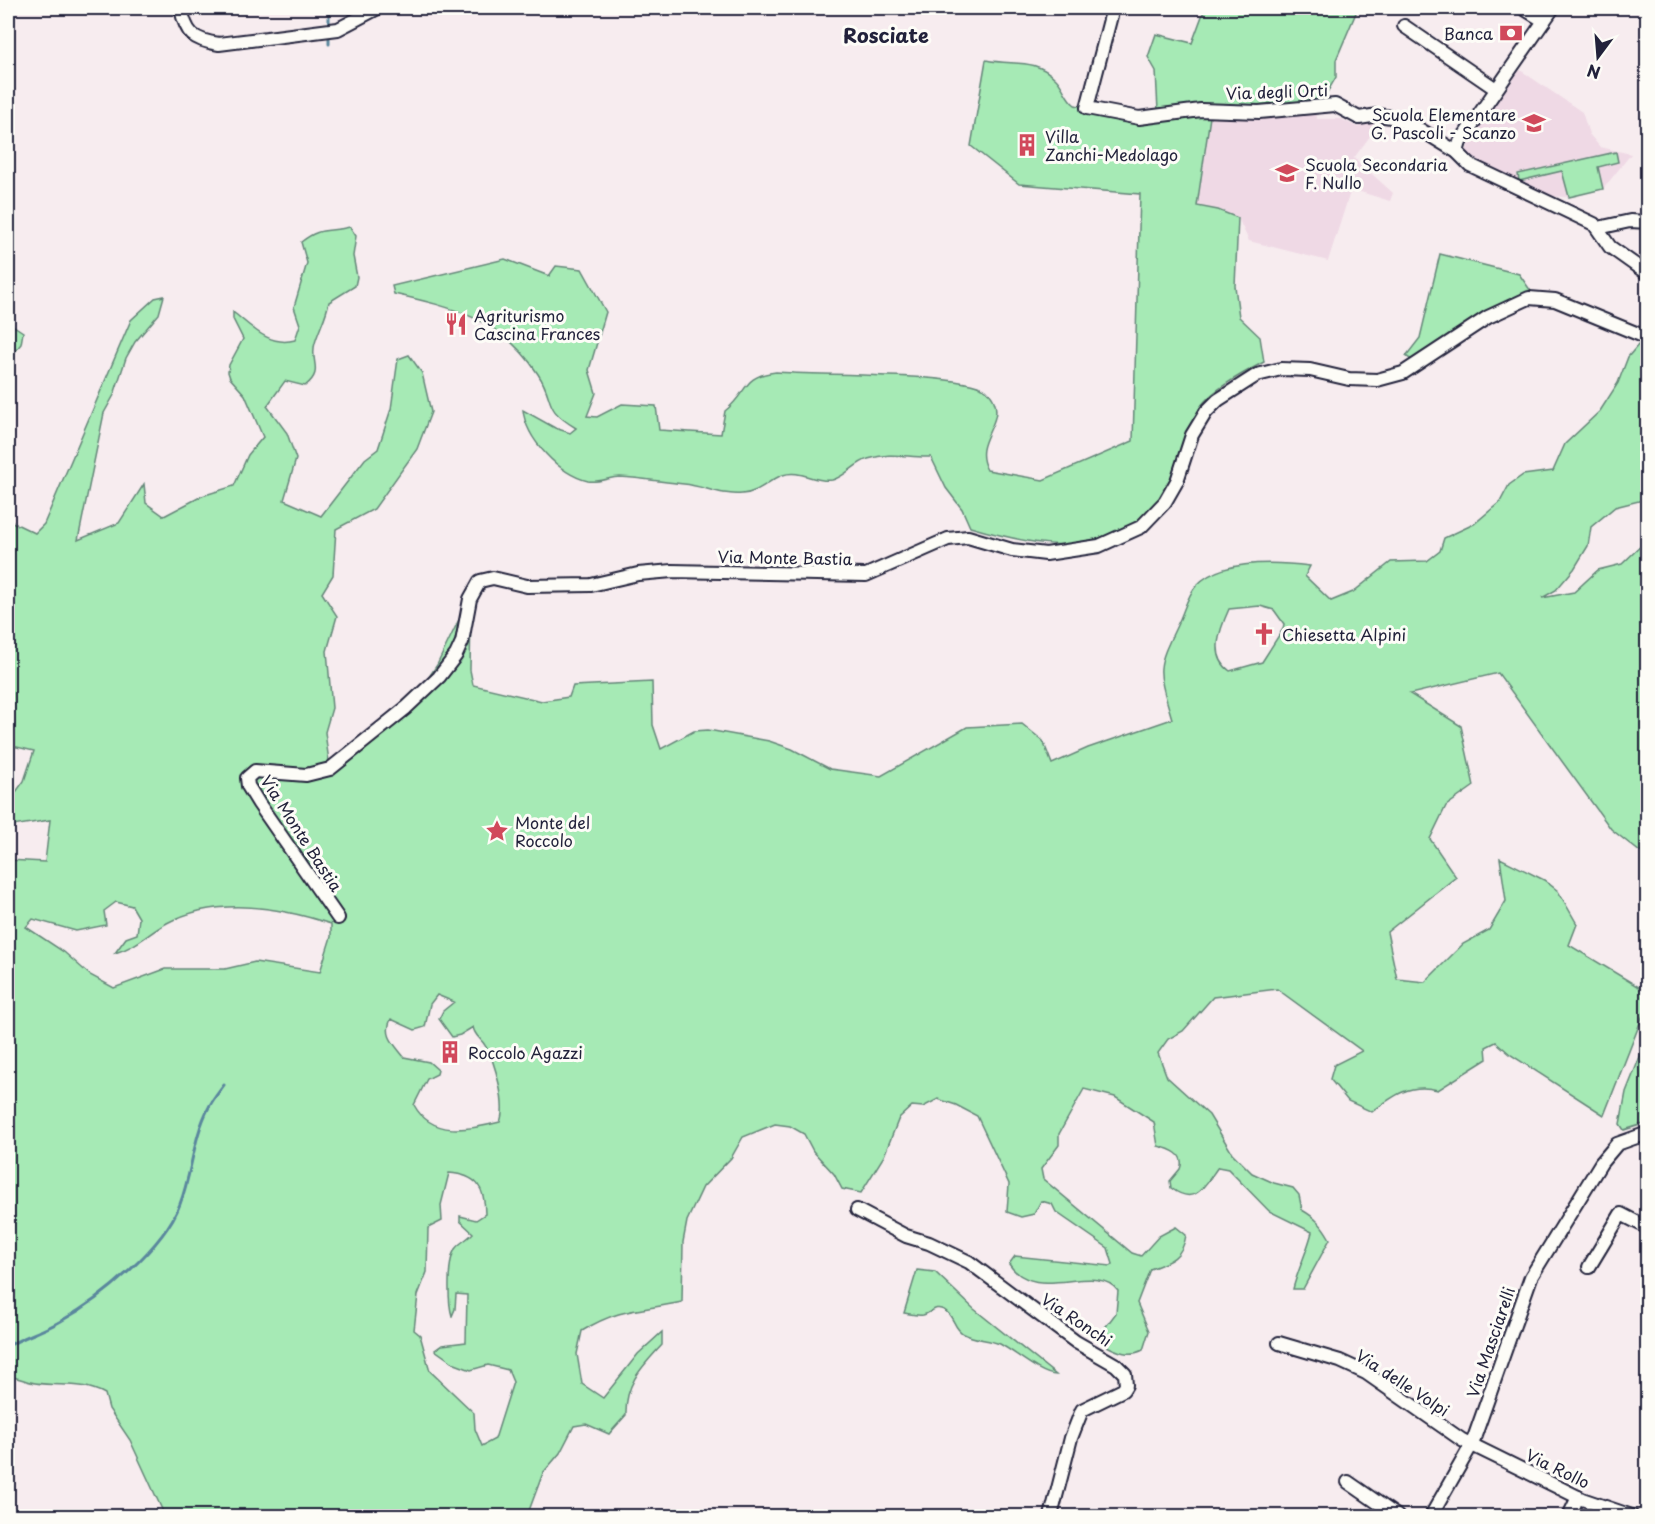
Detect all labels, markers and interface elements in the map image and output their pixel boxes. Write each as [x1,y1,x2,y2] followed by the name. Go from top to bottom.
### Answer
[843,20,929,50] district label: Rosciate
[1498,20,1524,46] bank icon: Banca
[1444,21,1493,45] place label: Banca
[1568,27,1628,87] north arrow
[1584,59,1603,86] text: N
[1225,77,1329,105] street label: Via degli Orti
[1371,102,1516,144] place label: Scuola Elementare G. Pascoli - Scanzo
[1521,110,1547,136] school or university icon: Scuola Elementare G. Pascoli - Scanzo
[1045,124,1178,166] place label: Villa Zanchi-Medolago
[1014,132,1040,158] building icon: Villa Zanchi-Medolago
[1305,152,1448,194] place label: Scuola Secondaria F. Nullo
[1274,160,1300,186] school or university icon: Scuola Secondaria F. Nullo
[474,303,600,345] place label: Agriturismo Cascina Frances
[443,311,469,337] restaurant icon: Agriturismo Cascina Frances
[717,544,853,570] street label: Via Monte Bastia
[1251,621,1277,647] church icon: Chiesetta Alpini
[1282,622,1406,646] place label: Chiesetta Alpini
[255,770,349,896] street label: Via Monte Bastia
[515,810,590,852] place label: Monte del Roccolo
[484,818,510,844] place icon: Monte del Roccolo
[437,1039,463,1065] building icon: Roccolo Agazzi
[468,1040,583,1064] place label: Roccolo Agazzi
[1460,1283,1520,1401] street label: Via Masciarelli
[1037,1286,1117,1352] street label: Via Ronchi
[1352,1343,1454,1421] street label: Via delle Volpi
[1522,1442,1594,1494] street label: Via Rollo

